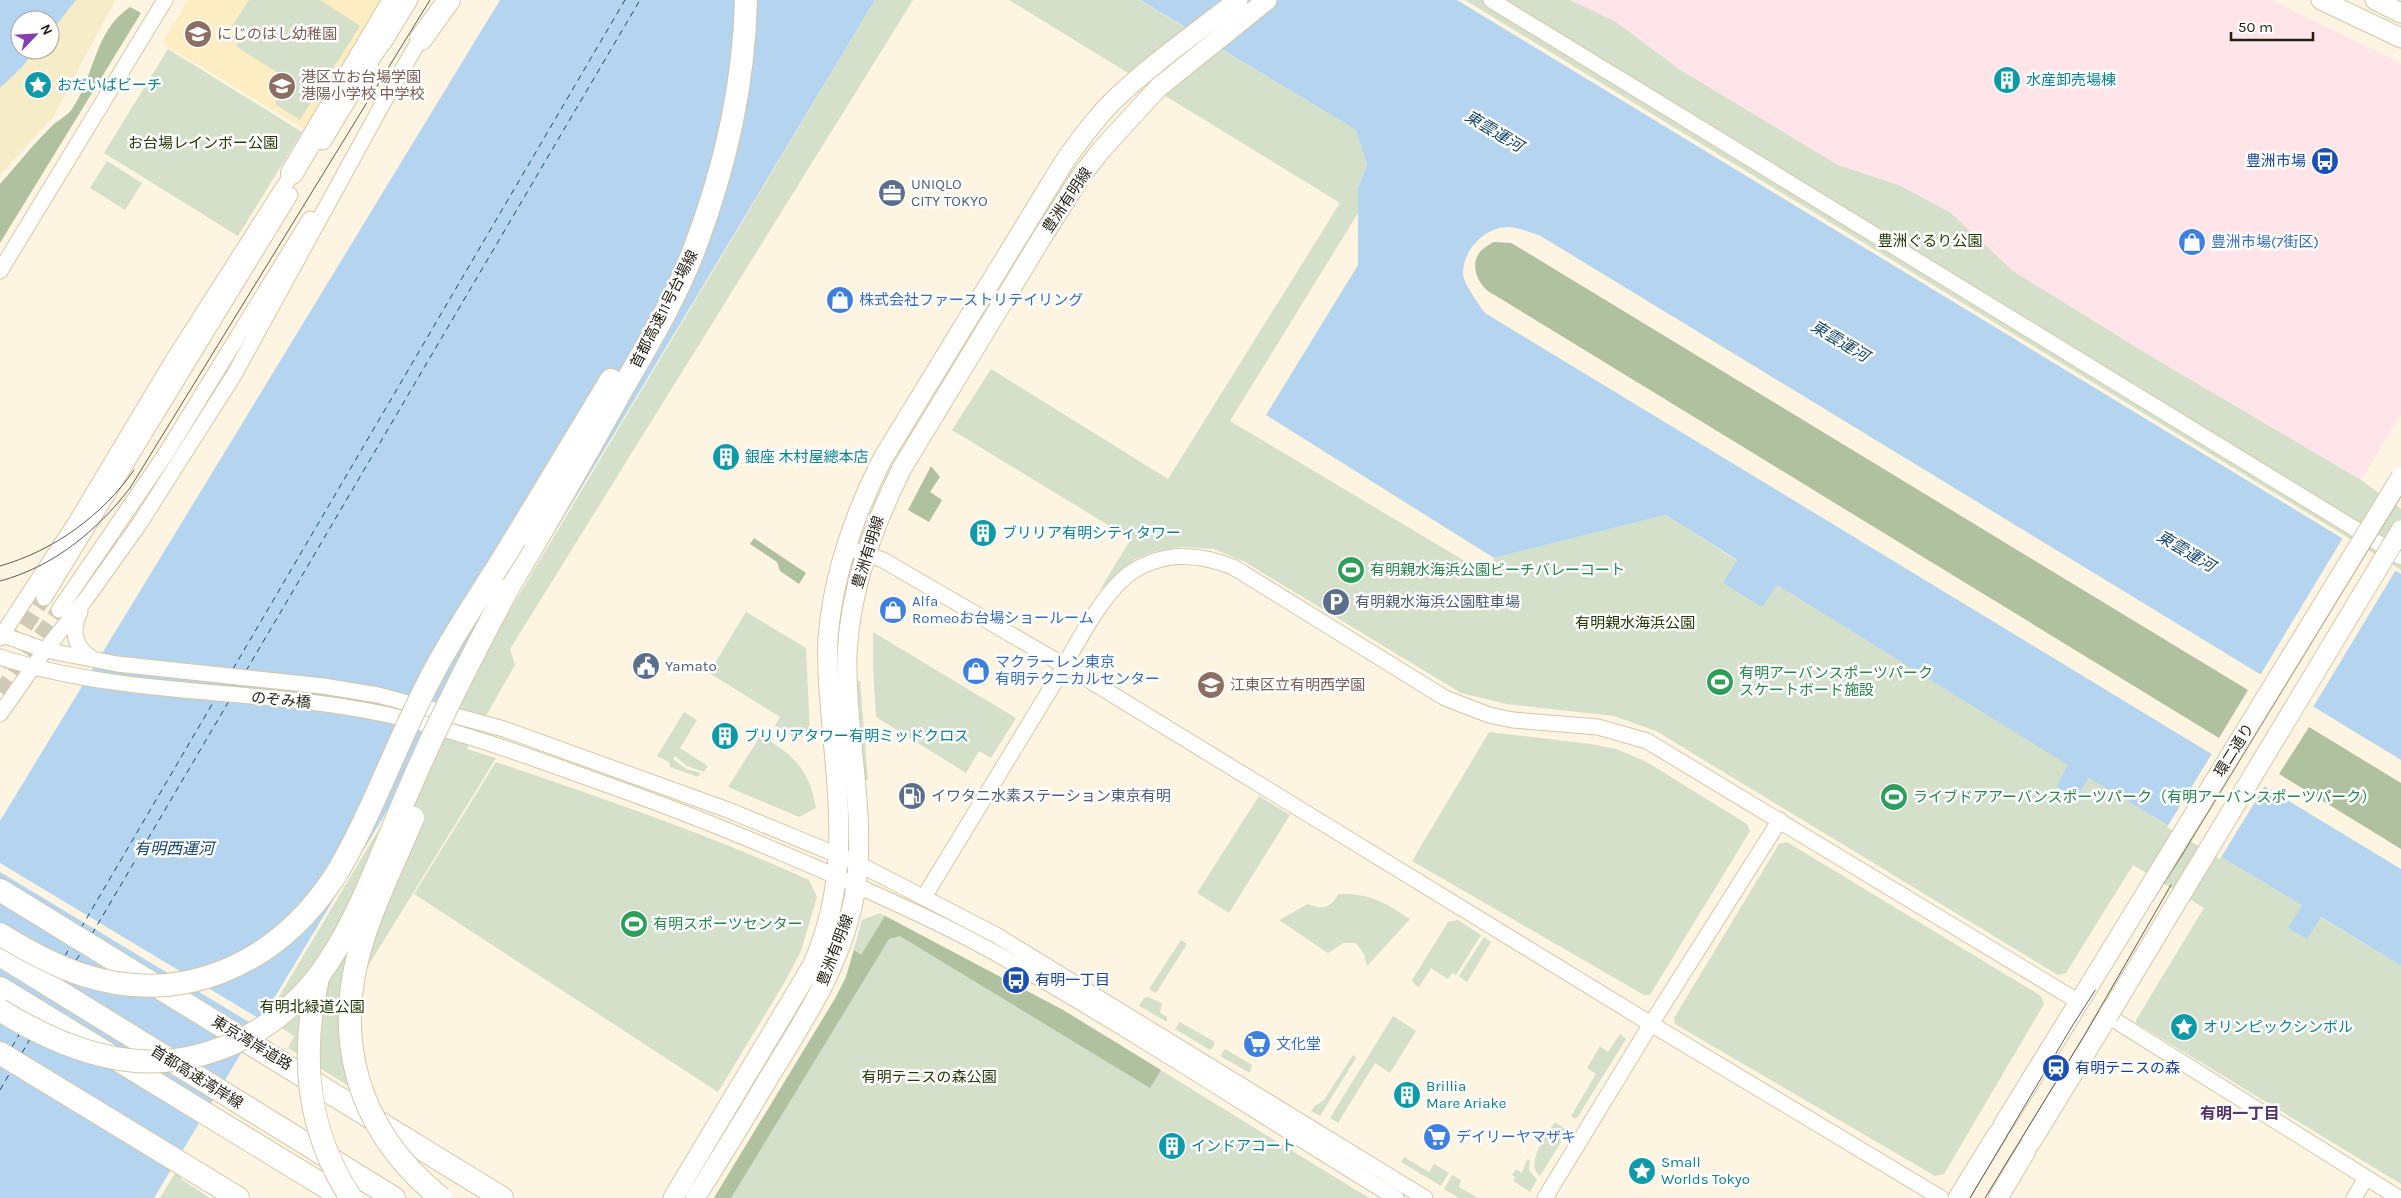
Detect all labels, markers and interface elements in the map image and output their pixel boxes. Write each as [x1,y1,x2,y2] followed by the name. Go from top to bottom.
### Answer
[10,10,60,60] north arrow
[2231,10,2314,42] scale bar
[2238,18,2273,36] text: 50 m
[183,19,213,49] school or university icon: にじのはし幼稚園
[37,22,56,38] text: N
[217,25,337,43] place label: にじのはし幼稚園
[1992,65,2022,95] building icon: 水産卸売場棟
[301,68,425,103] place label: 港区立お台場学園 港陽小学校 中学校
[23,70,53,100] place icon: おだいばビーチ
[267,71,297,101] school or university icon: 港区立お台場学園 港陽小学校 中学校
[2026,71,2116,89] place label: 水産卸売場棟
[57,76,162,94] place label: おだいばビーチ
[1462,106,1529,157] water label: 東雲運河
[128,134,278,152] park label: お台場レインボー公園
[2310,146,2340,176] bus stop icon: 豊洲市場
[2246,152,2306,170] place label: 豊洲市場
[1039,164,1095,236] street label: 豊洲有明線
[911,175,988,210] place label: UNIQLO CITY TOKYO
[877,178,907,208] office icon: UNIQLO CITY TOKYO
[2177,227,2207,257] shop icon: 豊洲市場(7街区)
[1878,232,1982,250] park label: 豊洲ぐるり公園
[2211,233,2319,251] place label: 豊洲市場(7街区)
[626,247,702,371] street label: 首都高速11号台場線
[825,285,855,315] shop icon: 株式会社ファーストリテイリング
[859,291,1083,309] place label: 株式会社ファーストリテイリング
[1808,316,1875,367] water label: 東雲運河
[711,442,741,472] building icon: 銀座 木村屋總本店
[745,448,869,466] place label: 銀座 木村屋總本店
[848,513,888,591] street label: 豊洲有明線
[968,518,998,548] building icon: ブリリア有明シティタワー
[1002,524,1181,542] place label: ブリリア有明シティタワー
[2154,526,2221,577] water label: 東雲運河
[1336,555,1366,585] sports icon: 有明親水海浜公園ビーチバレーコート
[1370,561,1625,579] place label: 有明親水海浜公園ビーチバレーコート
[1321,587,1351,617] parking icon: 有明親水海浜公園駐車場
[912,592,1094,627] place label: Alfa Romeoお台場ショールーム
[1355,593,1520,611] place label: 有明親水海浜公園駐車場
[878,595,908,625] shop icon: Alfa Romeoお台場ショールーム
[1575,614,1695,632] park label: 有明親水海浜公園
[631,651,661,681] public building icon: Yamato
[995,653,1160,688] place label: マクラーレン東京 有明テクニカルセンター
[961,656,991,686] shop icon: マクラーレン東京 有明テクニカルセンター
[665,657,717,675] place label: Yamato
[1739,664,1933,699] place label: 有明アーバンスポーツパーク スケートボード施設
[1705,667,1735,697] sports icon: 有明アーバンスポーツパーク スケートボード施設
[1196,670,1226,700] school or university icon: 江東区立有明西学園
[1230,676,1365,694] place label: 江東区立有明西学園
[250,688,312,712] street label: のぞみ橋
[2210,720,2258,780] street label: 環二通り
[710,721,740,751] building icon: ブリリアタワー有明ミッドクロス
[744,727,969,745] place label: ブリリアタワー有明ミッドクロス
[897,781,927,811] fuel station icon: イワタニ水素ステーション東京有明
[1879,782,1909,812] sports icon: ライブドアアーバンスポーツパーク（有明アーバンスポーツパーク）
[931,787,1171,805] place label: イワタニ水素ステーション東京有明
[1913,788,2376,806] place label: ライブドアアーバンスポーツパーク（有明アーバンスポーツパーク）
[134,839,217,858] water label: 有明西運河
[619,909,649,939] sports icon: 有明スポーツセンター
[813,912,857,988] street label: 豊洲有明線
[653,915,803,933] place label: 有明スポーツセンター
[1001,965,1031,995] bus stop icon: 有明一丁目
[1035,971,1110,989] place label: 有明一丁目
[259,998,365,1016] park label: 有明北緑道公園
[209,1012,295,1074] street label: 東京湾岸道路
[2169,1012,2199,1042] place icon: オリンピックシンボル
[2203,1018,2353,1036] place label: オリンピックシンボル
[1242,1029,1272,1059] supermarket icon: 文化堂
[1276,1035,1321,1053] place label: 文化堂
[148,1042,246,1112] street label: 首都高速湾岸線
[2041,1053,2071,1083] station icon: 有明テニスの森
[2075,1059,2180,1077] place label: 有明テニスの森
[861,1068,997,1086] park label: 有明テニスの森公園
[1426,1077,1507,1112] place label: Brillia Mare Ariake
[1392,1080,1422,1110] building icon: Brillia Mare Ariake
[2200,1104,2280,1123] district label: 有明一丁目
[1422,1122,1452,1152] supermarket icon: デイリーヤマザキ
[1456,1128,1576,1146] place label: デイリーヤマザキ
[1157,1131,1187,1161] building icon: インドアコート
[1191,1137,1296,1155] place label: インドアコート
[1661,1153,1750,1188] place label: Small Worlds Tokyo
[1627,1156,1657,1186] place icon: Small Worlds Tokyo

